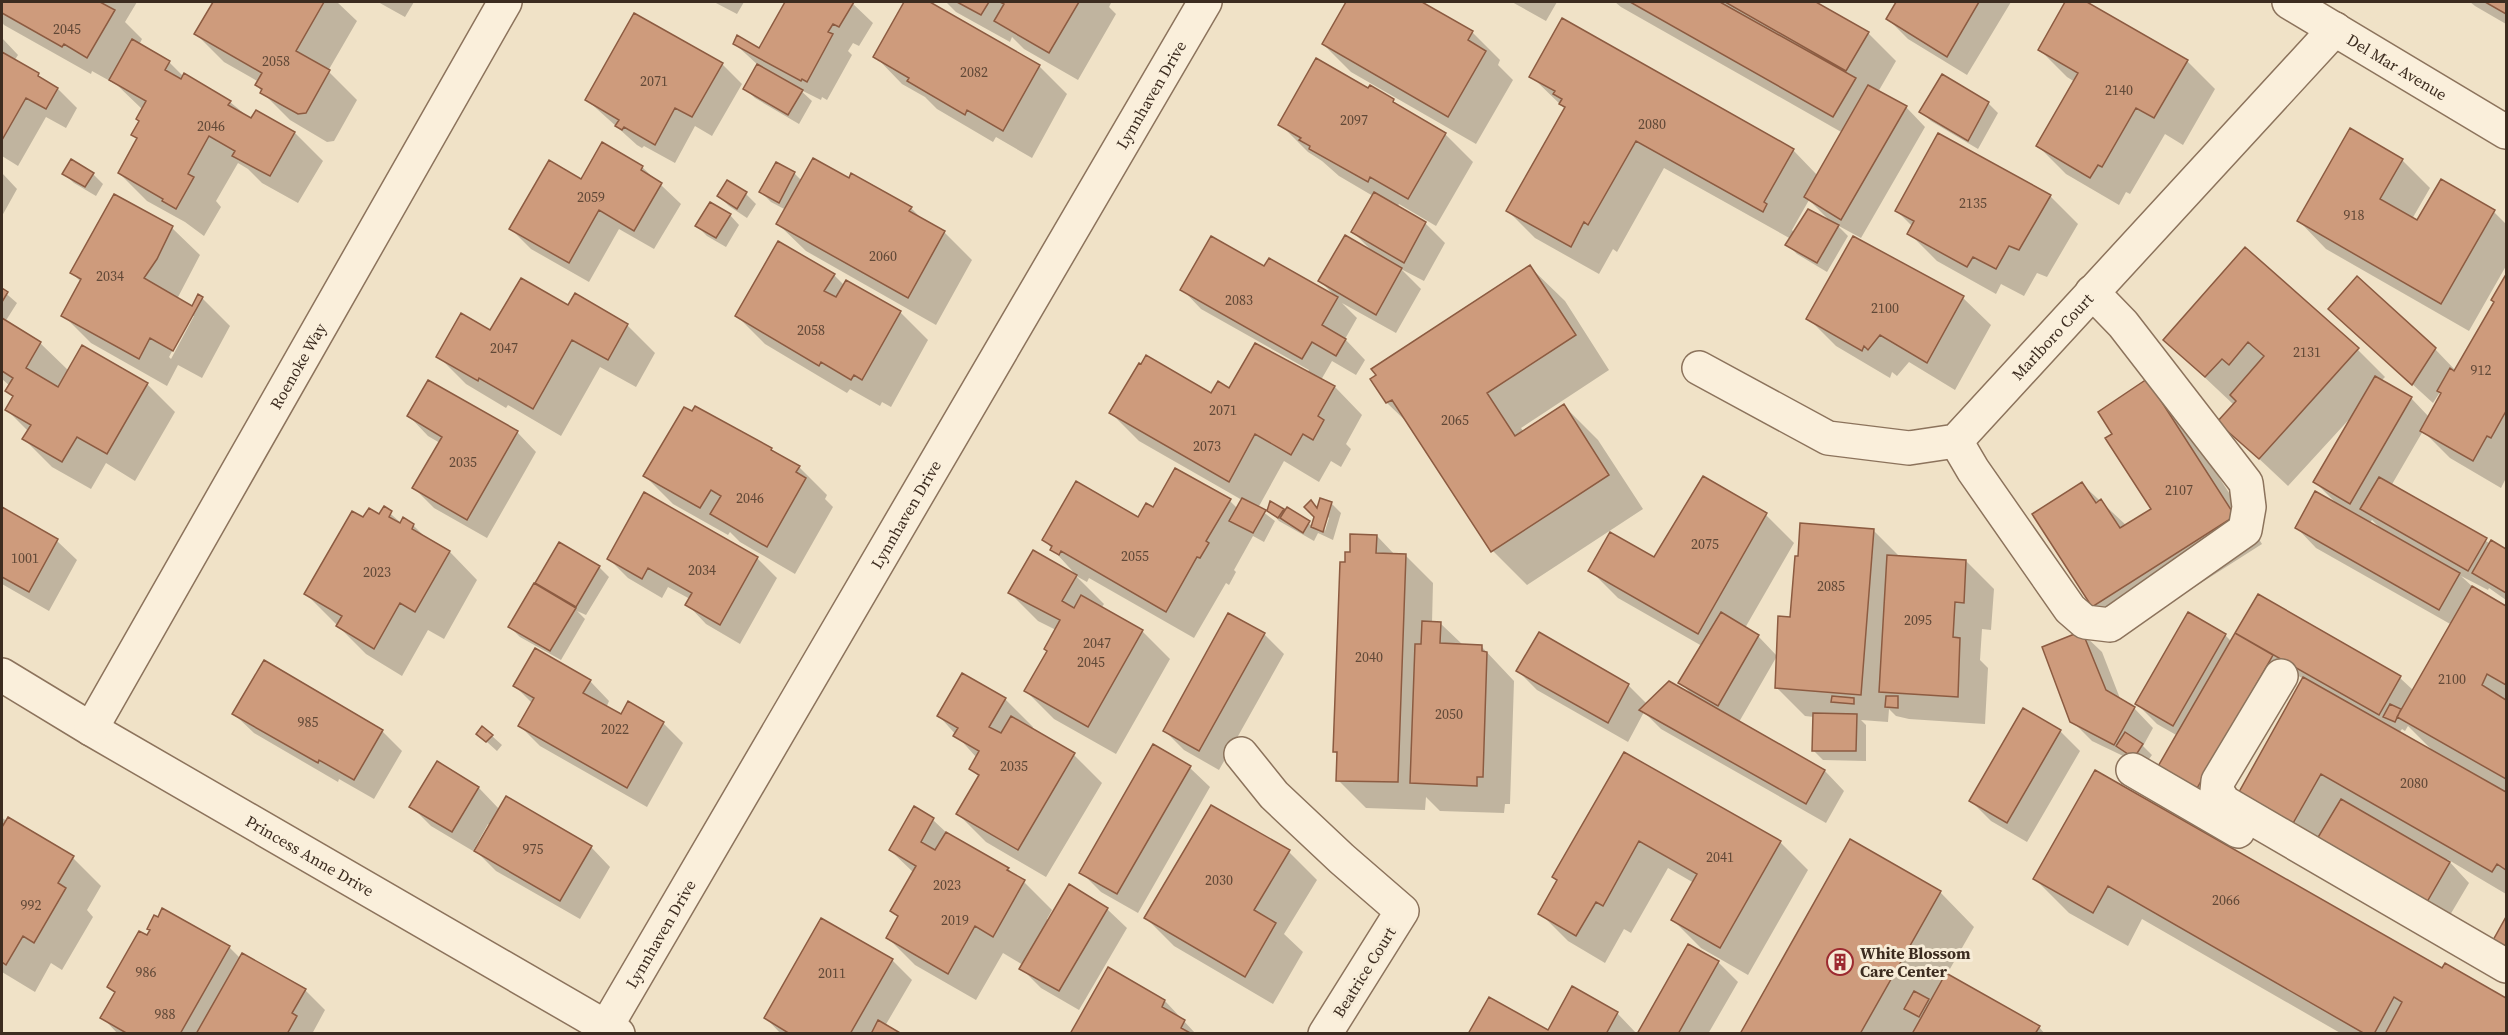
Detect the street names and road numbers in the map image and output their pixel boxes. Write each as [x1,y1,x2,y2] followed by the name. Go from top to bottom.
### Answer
[2343,28,2451,105] street label: Del Mar Avenue
[1111,36,1191,153] street label: Lynnhaven Drive
[2007,288,2098,385] street label: Marlboro Court
[265,318,332,413] street label: Roenoke Way
[865,456,946,572] street label: Lynnhaven Drive
[242,810,378,901] street label: Princess Anne Drive
[620,875,701,992] street label: Lynnhaven Drive
[1327,922,1401,1021] street label: Beatrice Court

